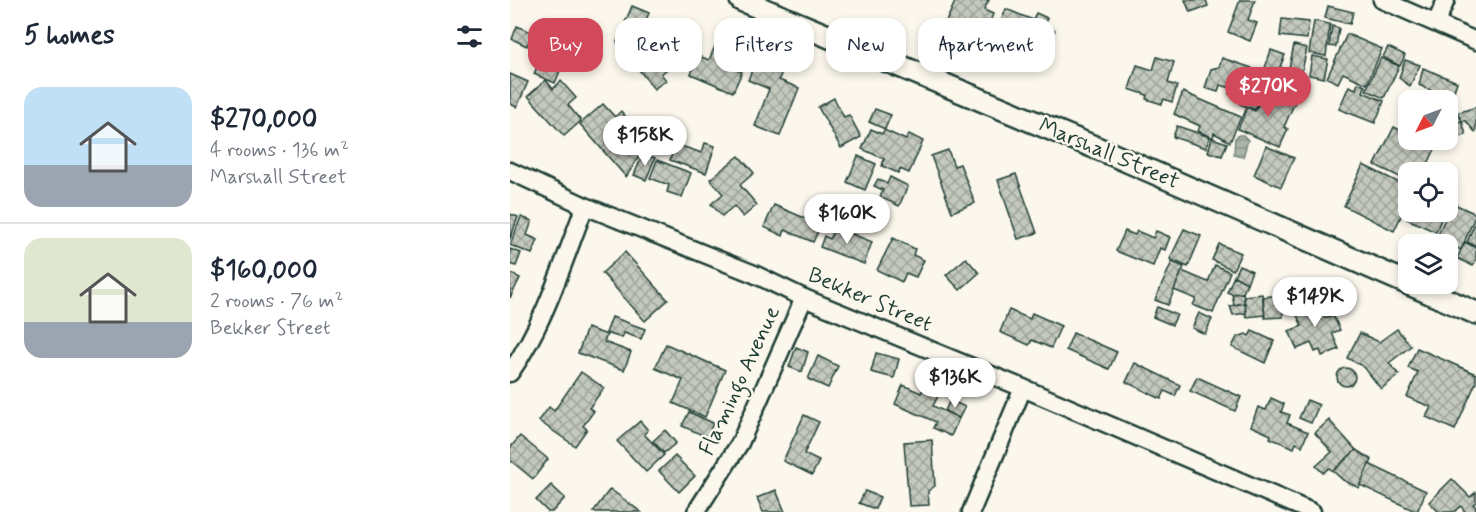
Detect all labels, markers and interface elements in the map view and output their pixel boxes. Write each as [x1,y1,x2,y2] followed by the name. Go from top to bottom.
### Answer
[528,18,603,72] chip: Buy
[615,18,702,72] chip: Rent
[714,18,814,72] chip: Filters
[826,18,906,72] chip: New
[918,18,1055,72] chip: Apartment
[24,19,115,53] text: 5 homes
[453,20,486,53] icon: filters
[1226,67,1310,118] pin: $270K
[1239,73,1297,100] text: $270K
[1398,90,1458,150] north arrow
[1398,90,1458,294] map controls
[210,103,317,137] text: $270,000
[72,111,144,183] icon: home
[1034,112,1184,196] street label: Marshall Street
[603,116,687,167] pin: $158K
[617,122,673,149] text: $158K
[210,137,349,164] text: 4 rooms · 136 m²
[1398,162,1458,222] button: locate
[210,164,347,191] text: Marshall Street
[805,194,889,245] pin: $160K
[818,200,876,227] text: $160K
[1398,234,1458,294] button: layers
[210,254,318,288] text: $160,000
[804,261,936,339] street label: Bekker Street
[72,262,144,334] icon: home
[1273,277,1357,328] pin: $149K
[1286,283,1344,310] text: $149K
[210,288,343,315] text: 2 rooms · 76 m²
[693,302,790,462] street label: Flamingo Avenue
[210,315,330,342] text: Bekker Street
[913,358,997,409] pin: $136K
[929,364,981,391] text: $136K

